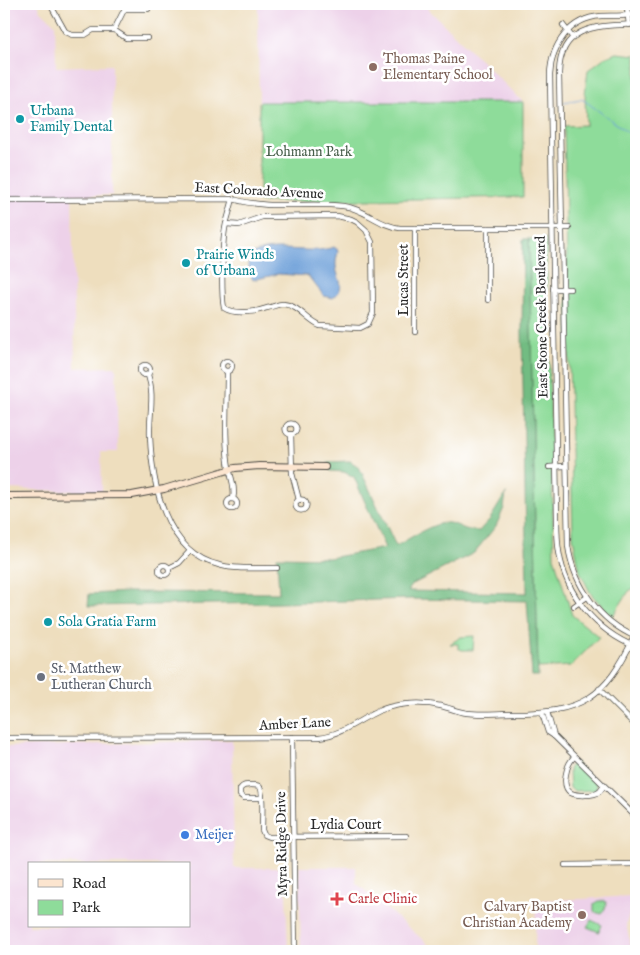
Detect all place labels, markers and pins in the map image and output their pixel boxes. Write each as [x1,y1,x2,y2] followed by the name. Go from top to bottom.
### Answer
[383,50,493,84] place label: Thomas Paine Elementary School
[367,61,379,73] marker: Thomas Paine Elementary School
[30,102,113,136] place label: Urbana Family Dental
[14,113,26,125] marker: Urbana Family Dental
[196,246,274,280] place label: Prairie Winds of Urbana
[180,257,192,269] marker: Prairie Winds of Urbana
[58,613,156,631] place label: Sola Gratia Farm
[42,616,54,628] marker: Sola Gratia Farm
[51,660,152,694] place label: St. Matthew Lutheran Church
[35,671,47,683] marker: St. Matthew Lutheran Church
[195,826,233,844] place label: Meijer
[179,829,191,841] marker: Meijer
[348,890,417,908] place label: Carle Clinic
[330,892,344,906] marker: Carle Clinic
[463,898,572,932] place label: Calvary Baptist Christian Academy
[576,909,588,921] marker: Calvary Baptist Christian Academy

